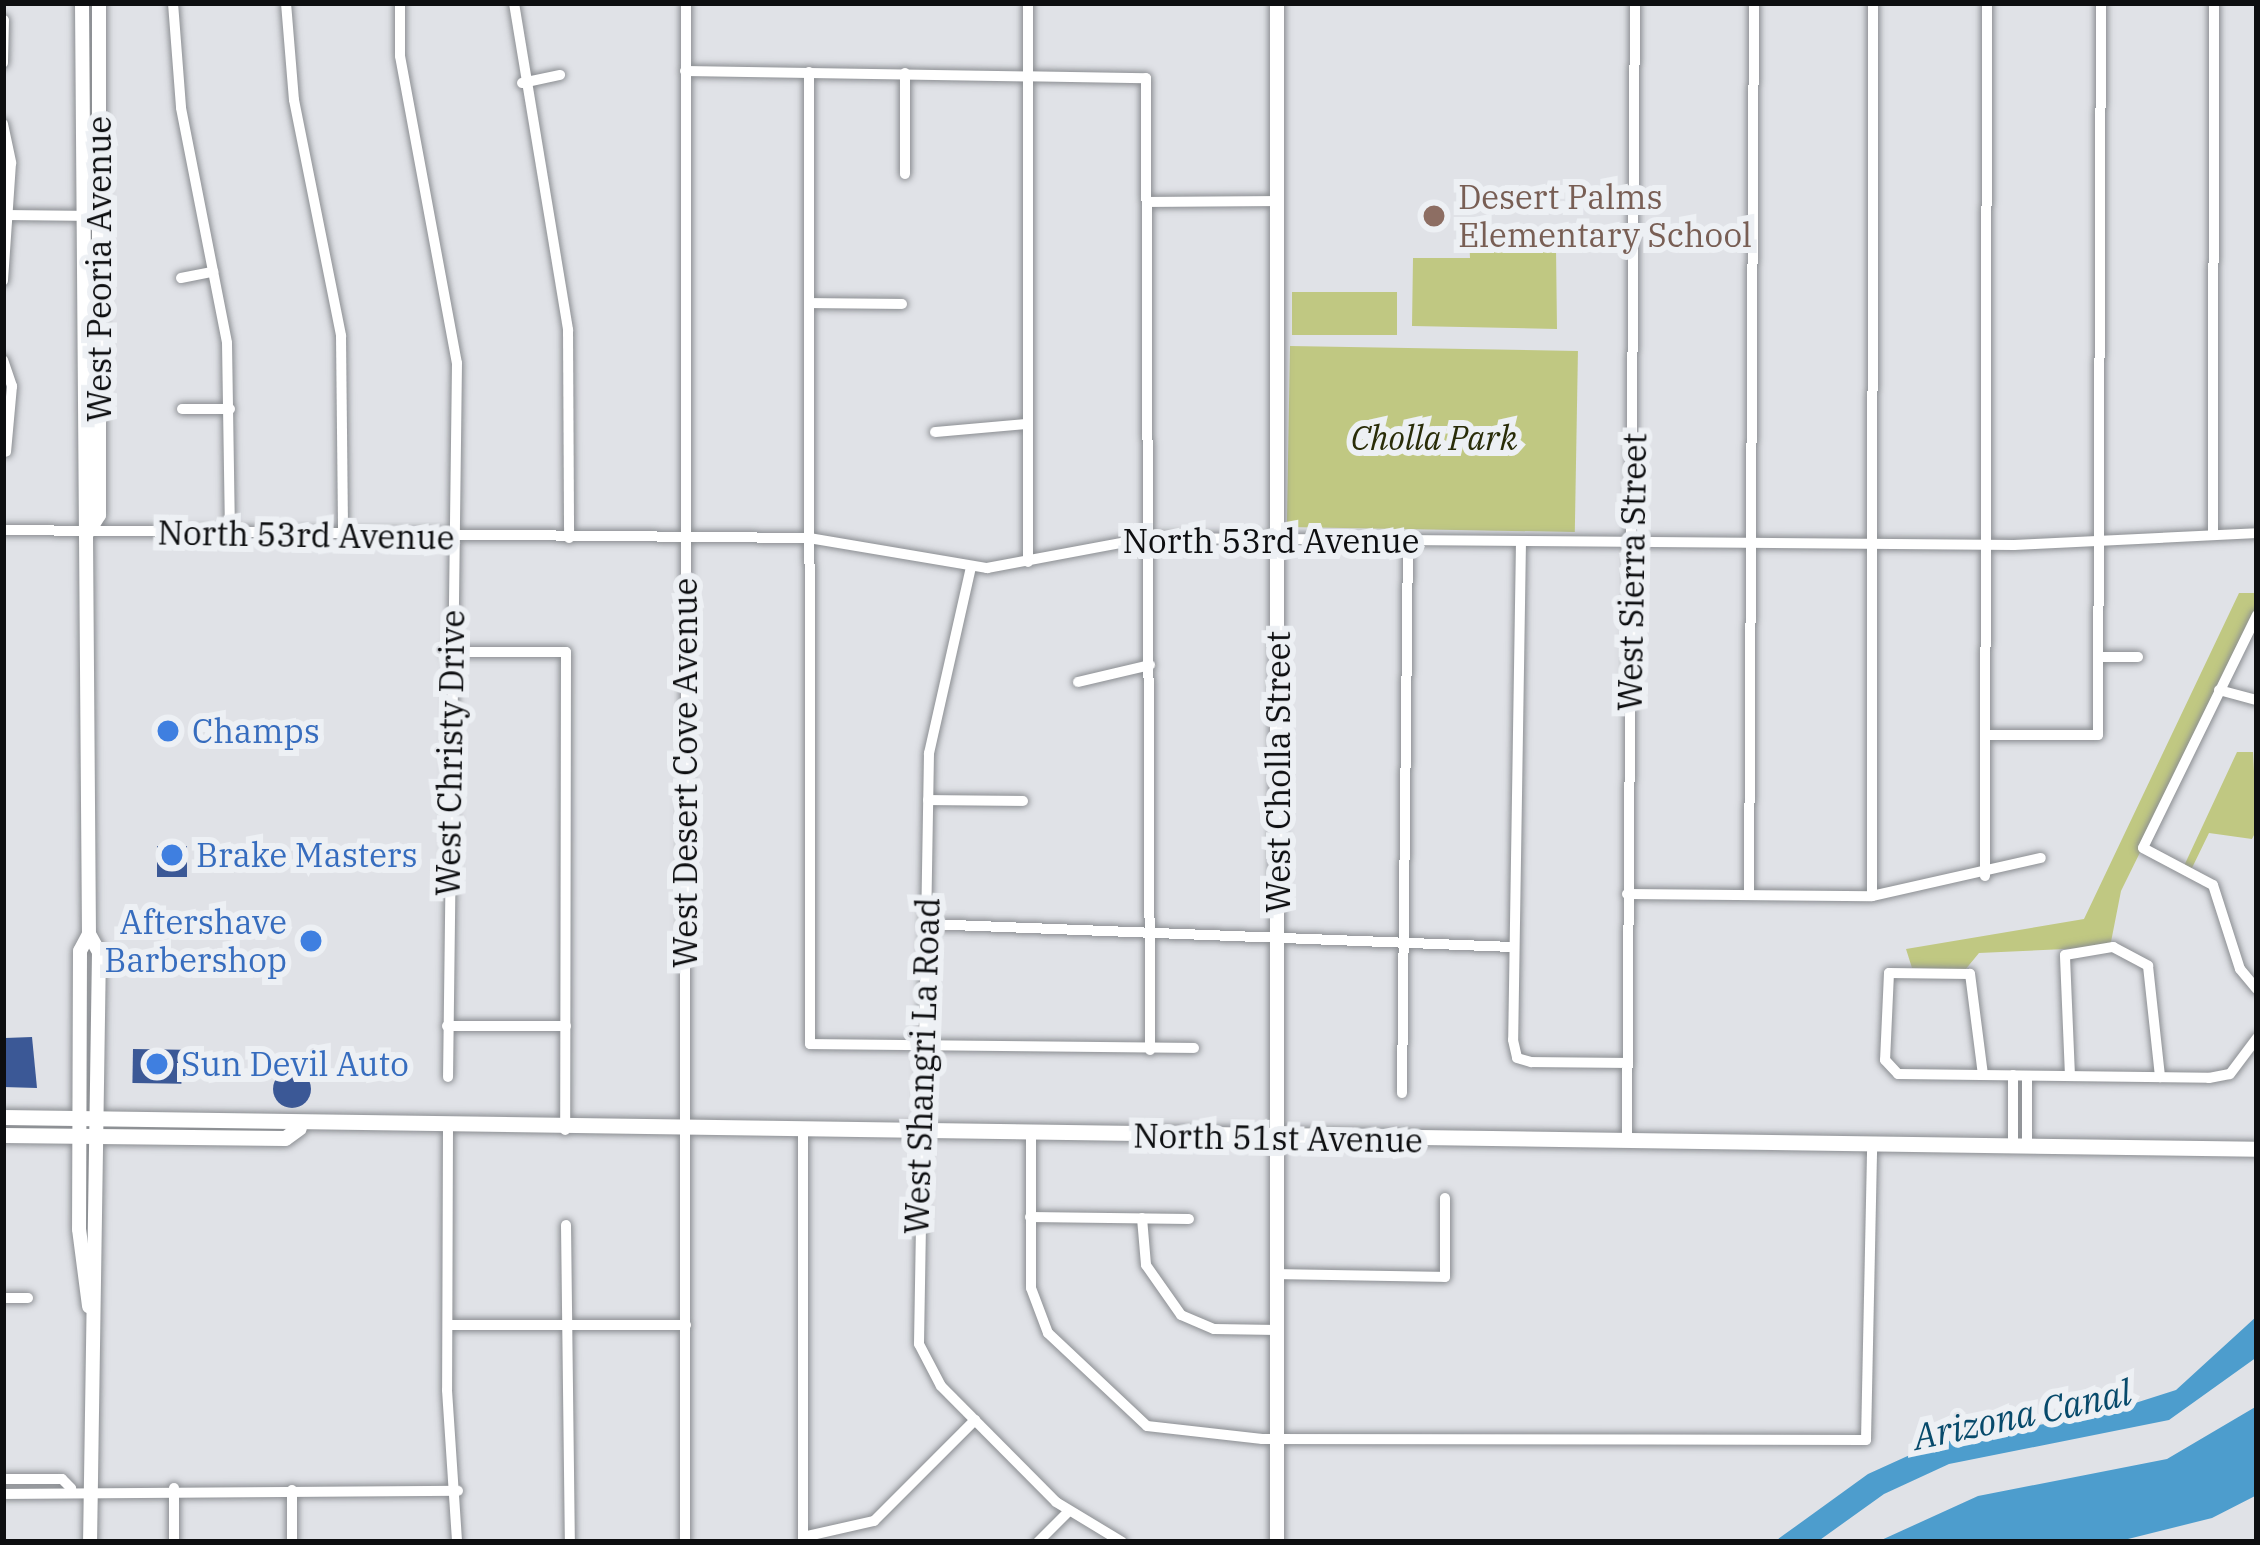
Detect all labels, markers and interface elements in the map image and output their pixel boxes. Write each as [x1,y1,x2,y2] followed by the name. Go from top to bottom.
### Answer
[79,116,119,422] street label: West Peoria Avenue
[1458,177,1752,255] place label: Desert Palms Elementary School
[1421,203,1447,229] marker: Desert Palms Elementary School
[1351,418,1517,458] park label: Cholla Park
[1610,432,1654,712] street label: West Sierra Street
[157,513,455,557] street label: North 53rd Avenue
[1123,521,1419,561] street label: North 53rd Avenue
[665,578,705,968] street label: West Desert Cove Avenue
[428,609,472,897] street label: West Christy Drive
[1258,631,1298,913] street label: West Cholla Street
[192,711,320,751] place label: Champs
[155,718,181,744] marker: Champs
[196,835,418,875] place label: Brake Masters
[159,842,185,868] marker: Brake Masters
[896,897,948,1235] street label: West Shangri La Road
[104,902,287,980] place label: Aftershave Barbershop
[298,928,324,954] marker: Aftershave Barbershop
[181,1044,409,1084] place label: Sun Devil Auto
[144,1051,170,1077] marker: Sun Devil Auto
[1133,1116,1423,1160] street label: North 51st Avenue
[1909,1370,2135,1458] water label: Arizona Canal

